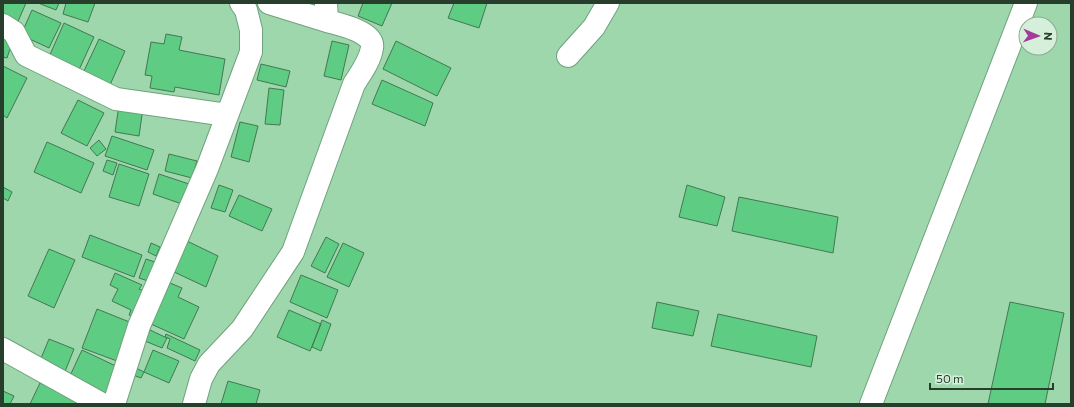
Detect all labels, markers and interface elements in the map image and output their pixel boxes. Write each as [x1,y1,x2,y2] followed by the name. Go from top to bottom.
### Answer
[1018,16,1058,56] north arrow
[1042,32,1055,41] text: N
[930,365,1053,391] scale bar
[936,371,964,385] text: 50 m

